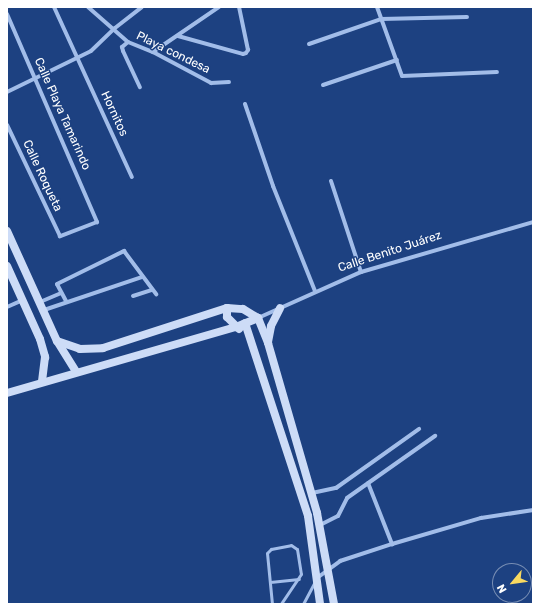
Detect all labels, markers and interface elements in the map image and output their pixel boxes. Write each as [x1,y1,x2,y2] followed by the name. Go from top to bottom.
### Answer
[134,29,212,77] street label: Playa condesa
[31,55,93,173] street label: Calle Playa Tamarindo
[97,89,131,139] street label: Hornitos
[19,138,65,214] street label: Calle Roqueta
[336,228,444,276] street label: Calle Benito Juárez
[492,563,532,603] north arrow
[494,582,510,595] text: N

